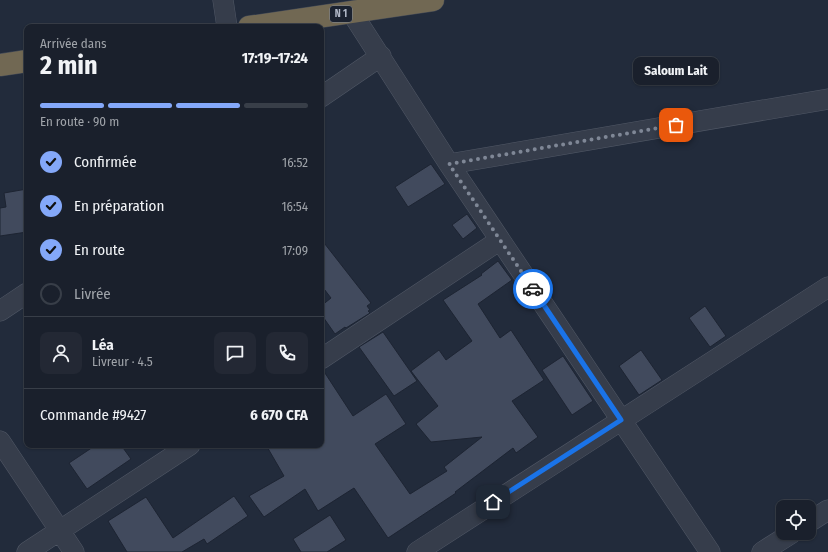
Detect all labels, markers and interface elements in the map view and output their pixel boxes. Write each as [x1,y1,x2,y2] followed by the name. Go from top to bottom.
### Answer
[330,6,352,22] road number: N 1
[40,36,107,51] text: Arrivée dans
[242,49,308,67] text: 17:19–17:24
[40,50,98,81] text: 2 min
[633,57,719,85] callout: Saloum Lait
[644,63,708,78] text: Saloum Lait
[659,108,693,142] pin
[40,114,119,129] text: En route · 90 m
[665,114,687,136] icon: bag
[40,151,62,173] icon: check
[74,153,137,171] text: Confirmée
[282,155,308,170] text: 16:52
[40,195,62,217] icon: check
[74,197,164,215] text: En préparation
[281,199,308,214] text: 16:54
[40,239,62,261] icon: check
[74,241,125,259] text: En route
[282,243,308,258] text: 17:09
[513,269,553,309] courier
[522,278,544,300] icon: car
[74,285,111,303] text: Livrée
[40,332,82,374] button: person
[214,332,256,374] button: chat
[266,332,308,374] button: phone
[92,336,114,354] text: Léa
[92,354,153,369] text: Livreur · 4.5
[40,406,146,424] text: Commande #9427
[250,406,308,424] text: 6 670 CFA
[476,485,510,519] pin
[482,491,504,513] icon: home
[776,500,816,540] map controls
[776,500,816,540] button: locate

